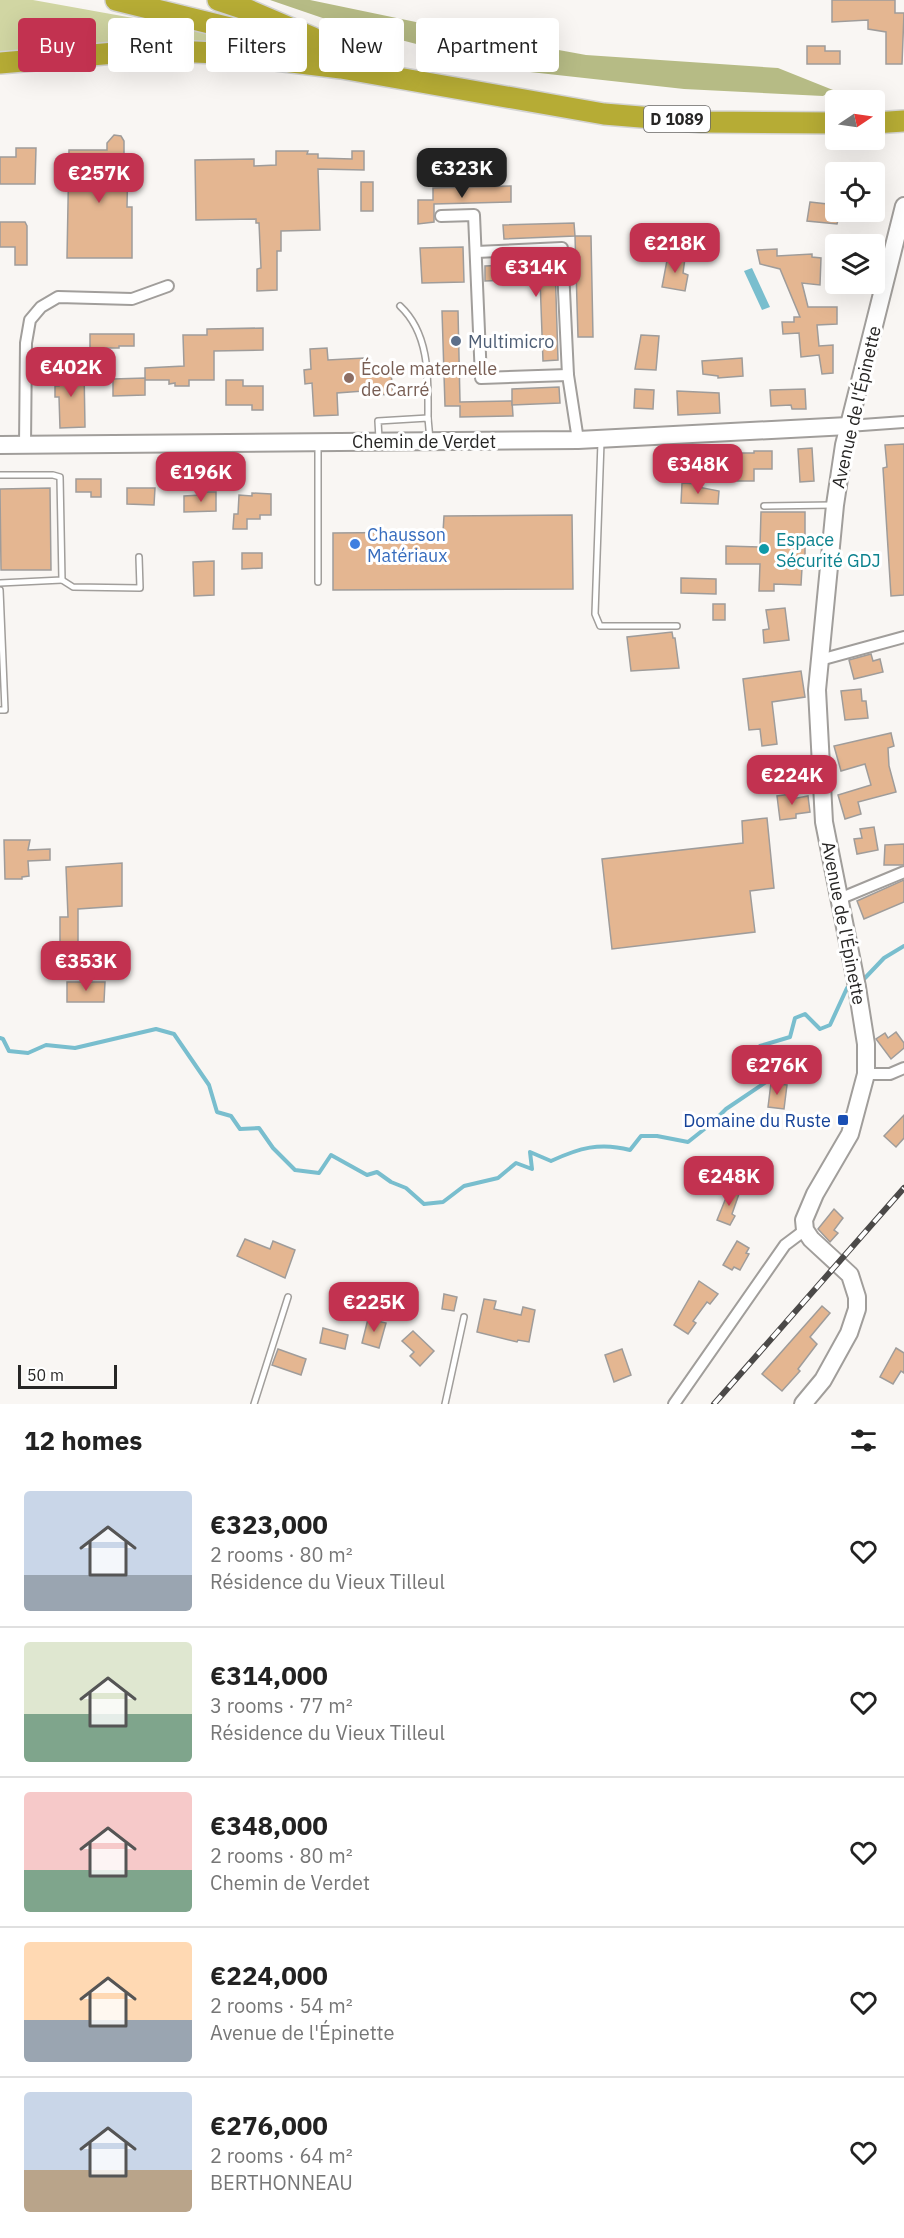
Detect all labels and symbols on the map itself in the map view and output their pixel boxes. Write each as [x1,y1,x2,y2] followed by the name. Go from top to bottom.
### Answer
[825,90,885,150] north arrow
[644,106,710,132] road number: D 1089
[420,148,504,199] pin: €323K
[57,153,141,204] pin: €257K
[633,223,717,274] pin: €218K
[494,247,578,298] pin: €314K
[826,323,886,490] street label: Avenue de l'Épinette
[468,330,554,353] place label: Multimicro
[449,334,463,348] marker: Multimicro
[29,347,113,398] pin: €402K
[361,357,497,401] place label: École maternelle de Carré
[342,371,356,385] marker: École maternelle de Carré
[352,430,496,453] street label: Chemin de Verdet
[656,444,740,495] pin: €348K
[159,452,243,503] pin: €196K
[367,523,447,567] place label: Chausson Matériaux
[776,528,881,572] place label: Espace Sécurité GDJ
[348,537,362,551] marker: Chausson Matériaux
[757,542,771,556] marker: Espace Sécurité GDJ
[750,755,834,806] pin: €224K
[817,839,871,1007] street label: Avenue de l'Épinette
[44,941,128,992] pin: €353K
[735,1045,819,1096] pin: €276K
[683,1109,831,1132] place label: Domaine du Ruste
[836,1113,850,1127] marker: Domaine du Ruste
[687,1156,771,1207] pin: €248K
[332,1282,416,1333] pin: €225K
[18,1362,117,1390] scale bar

